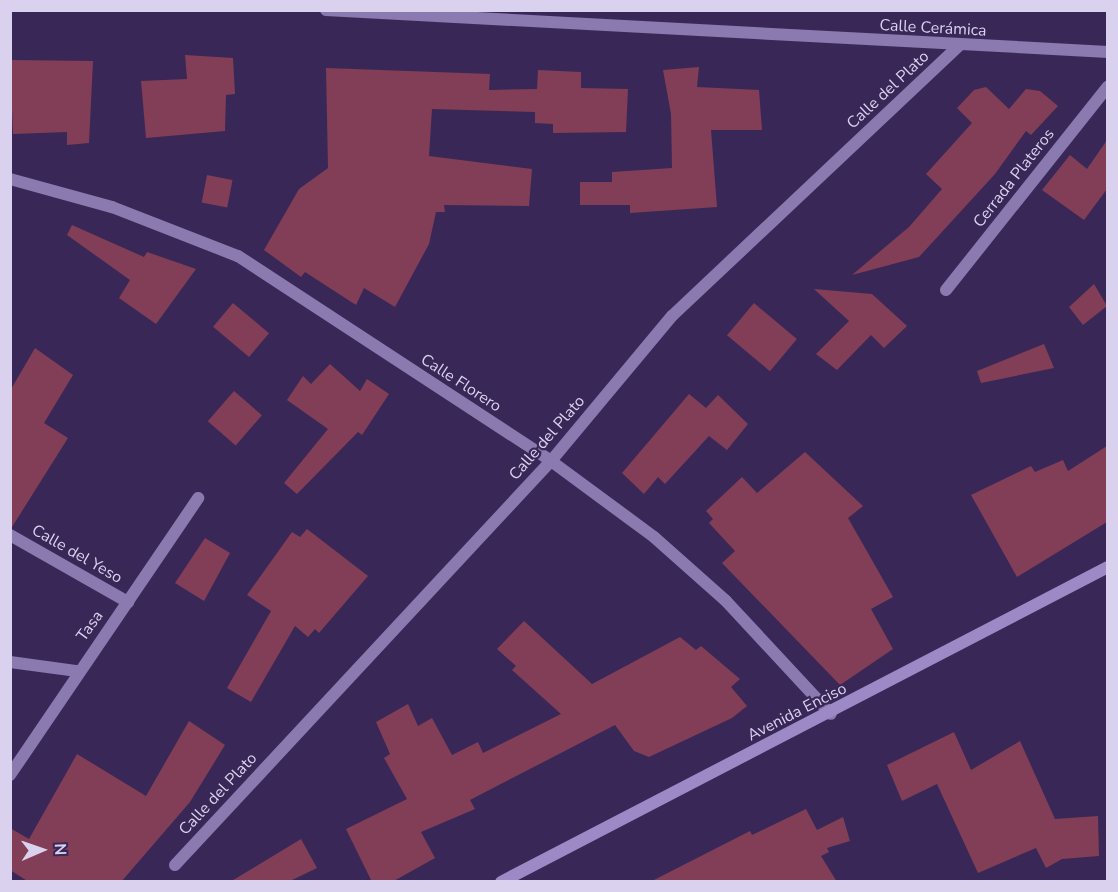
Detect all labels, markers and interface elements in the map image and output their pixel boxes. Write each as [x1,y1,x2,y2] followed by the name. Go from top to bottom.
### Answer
[879,16,987,40] street label: Calle Cerámica
[843,47,933,133] street label: Calle del Plato
[969,125,1059,231] street label: Cerrada Plateros
[417,350,505,416] street label: Calle Florero
[505,392,589,484] street label: Calle del Plato
[28,520,126,588] street label: Calle del Yeso
[73,607,107,645] street label: Tasa
[744,679,850,745] street label: Avenida Enciso
[175,749,261,839] street label: Calle del Plato
[12,820,72,880] north arrow
[49,843,71,856] text: N

